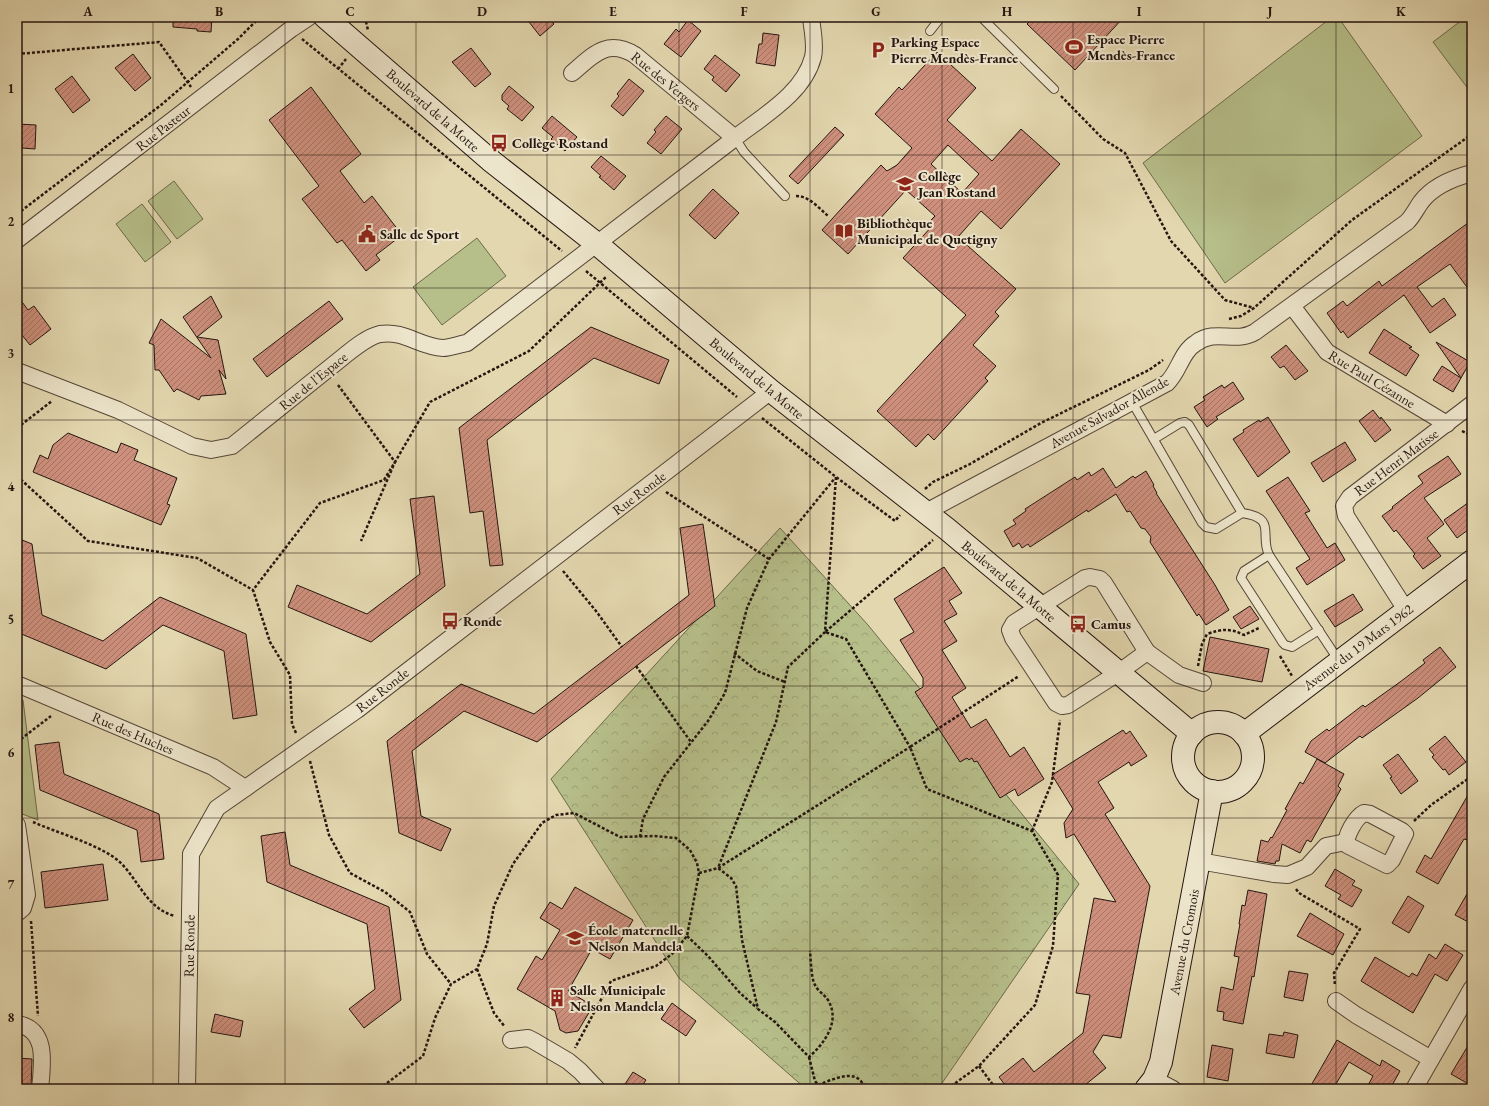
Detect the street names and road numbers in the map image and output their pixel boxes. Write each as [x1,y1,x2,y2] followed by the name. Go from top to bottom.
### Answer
[628,47,705,115] street label: Rue des Vergers
[383,64,484,156] street label: Boulevard de la Motte
[132,101,194,155] street label: Rue Pasteur
[706,333,808,423] street label: Boulevard de la Motte
[1325,346,1419,412] street label: Rue Paul Cézanne
[275,348,351,414] street label: Rue de l'Espace
[1045,372,1172,453] street label: Avenue Salvador Allende
[1350,424,1442,500] street label: Rue Henri Matisse
[609,467,670,519] street label: Rue Ronde
[958,536,1060,626] street label: Boulevard de la Motte
[1299,600,1417,695] street label: Avenue du 19 Mars 1962
[352,663,413,716] street label: Rue Ronde
[89,708,177,758] street label: Rue des Huches
[1165,887,1203,997] street label: Avenue du Cromois
[179,914,199,977] street label: Rue Ronde

